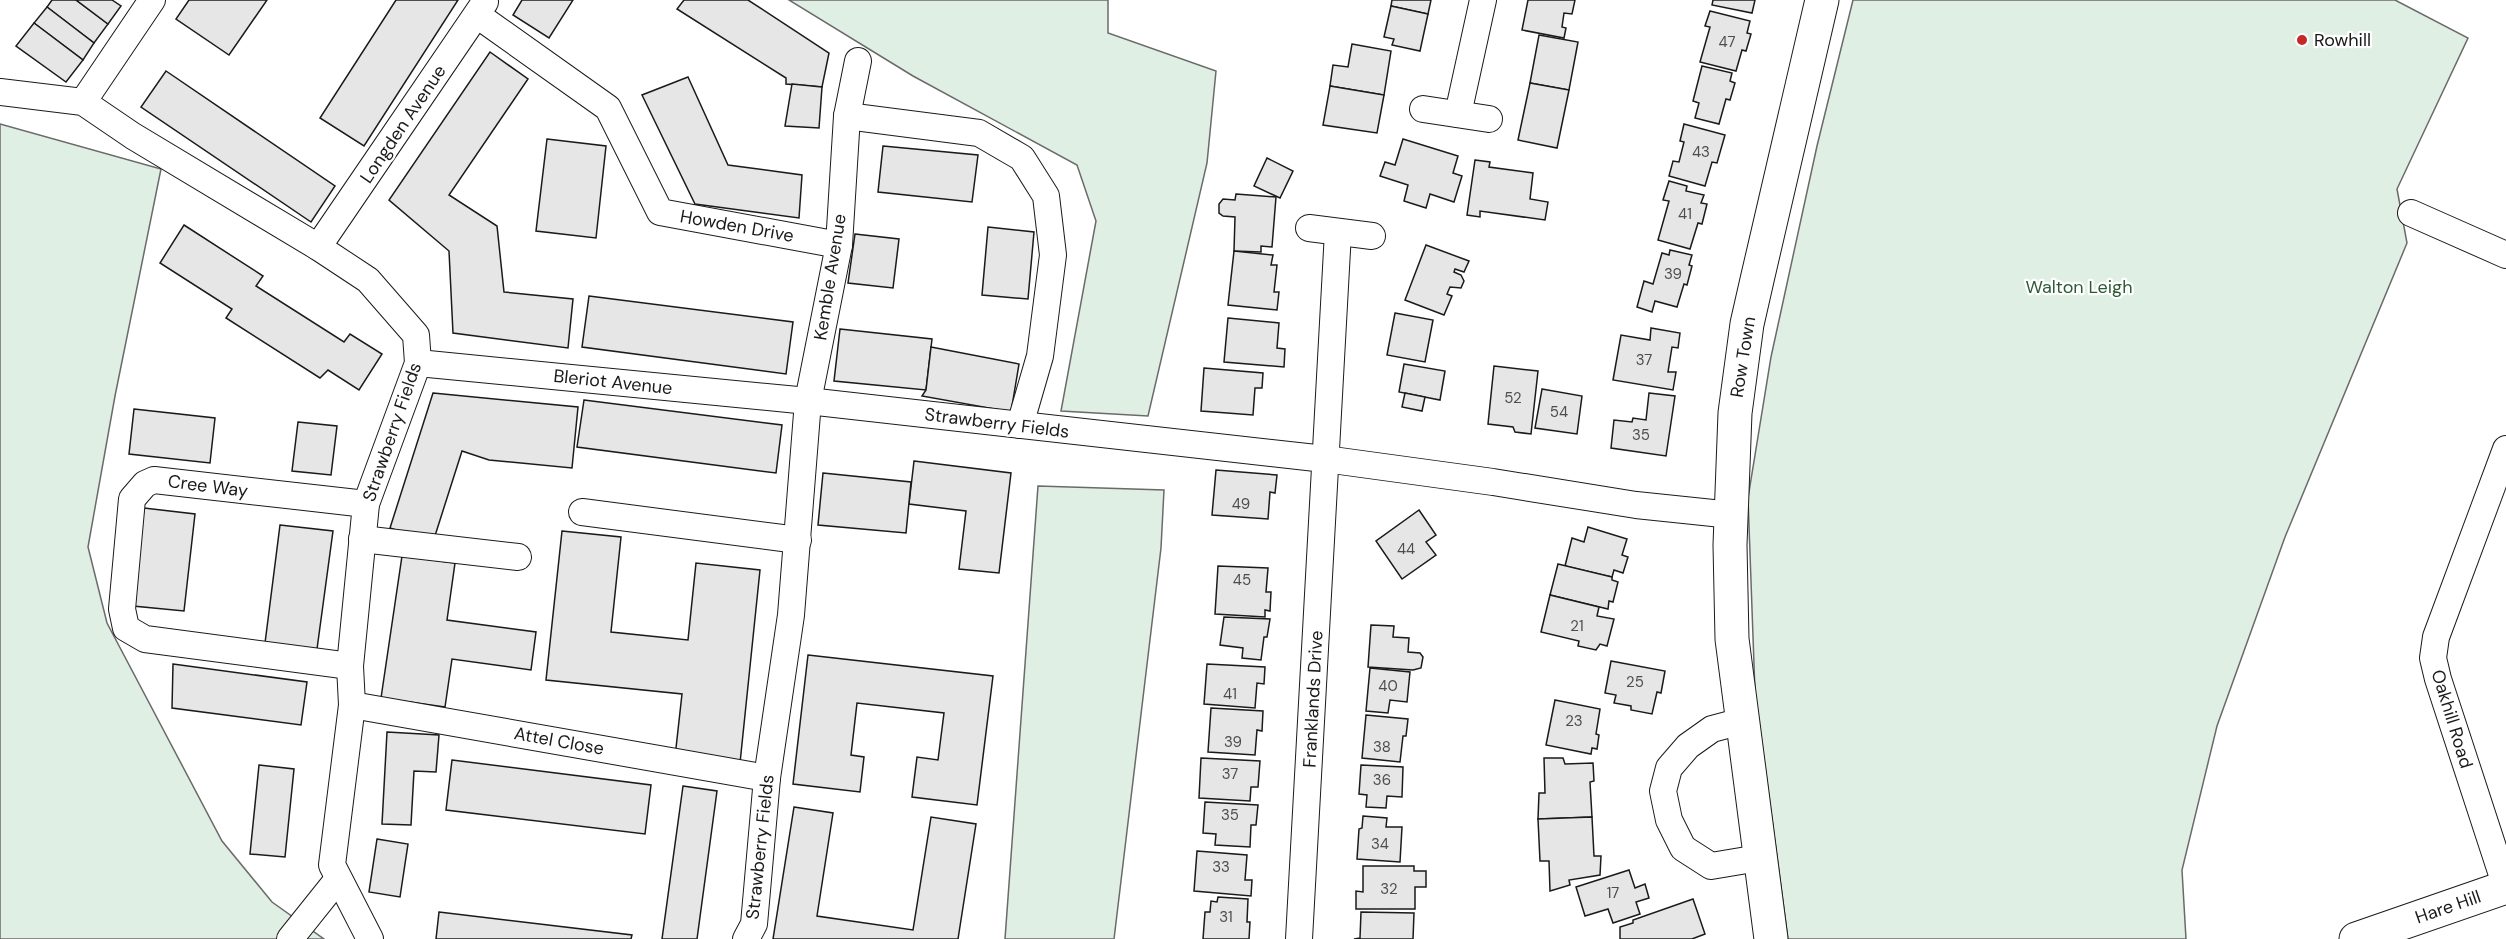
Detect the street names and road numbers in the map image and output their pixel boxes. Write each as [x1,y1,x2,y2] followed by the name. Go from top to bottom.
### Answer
[355,60,451,188] street label: Longden Avenue
[678,204,796,248] street label: Howden Drive
[808,212,852,342] street label: Kemble Avenue
[1725,315,1761,399] street label: Row Town
[357,359,427,505] street label: Strawberry Fields
[552,364,674,400] street label: Bleriot Avenue
[923,402,1071,444] street label: Strawberry Fields
[167,469,249,503] street label: Cree Way
[1297,630,1329,768] street label: Franklands Drive
[2426,667,2478,771] street label: Oakhill Road
[512,721,606,761] street label: Attel Close
[740,773,780,921] street label: Strawberry Fields
[2412,885,2484,929] street label: Hare Hill

